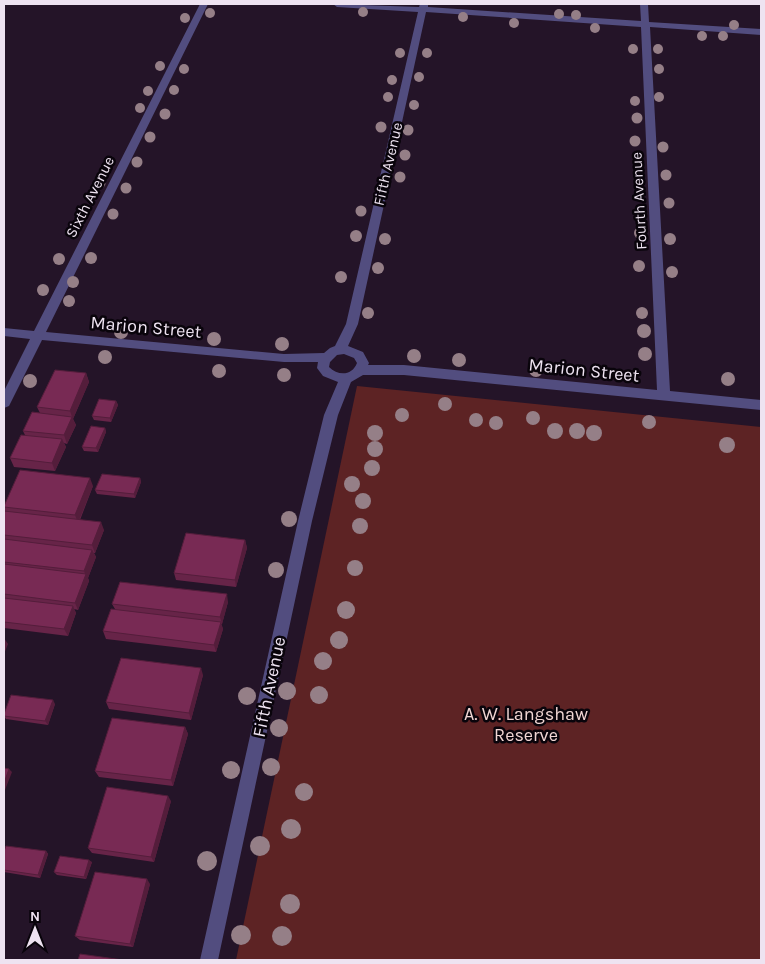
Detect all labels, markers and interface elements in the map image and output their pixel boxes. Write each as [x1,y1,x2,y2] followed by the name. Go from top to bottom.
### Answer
[370,121,406,207] street label: Fifth Avenue
[627,152,651,250] street label: Fourth Avenue
[62,153,118,241] street label: Sixth Avenue
[90,311,203,343] street label: Marion Street
[527,353,641,387] street label: Marion Street
[248,635,290,739] street label: Fifth Avenue
[464,703,588,746] park label: A. W. Langshaw Reserve
[10,904,60,954] north arrow
[30,908,40,925] text: N

